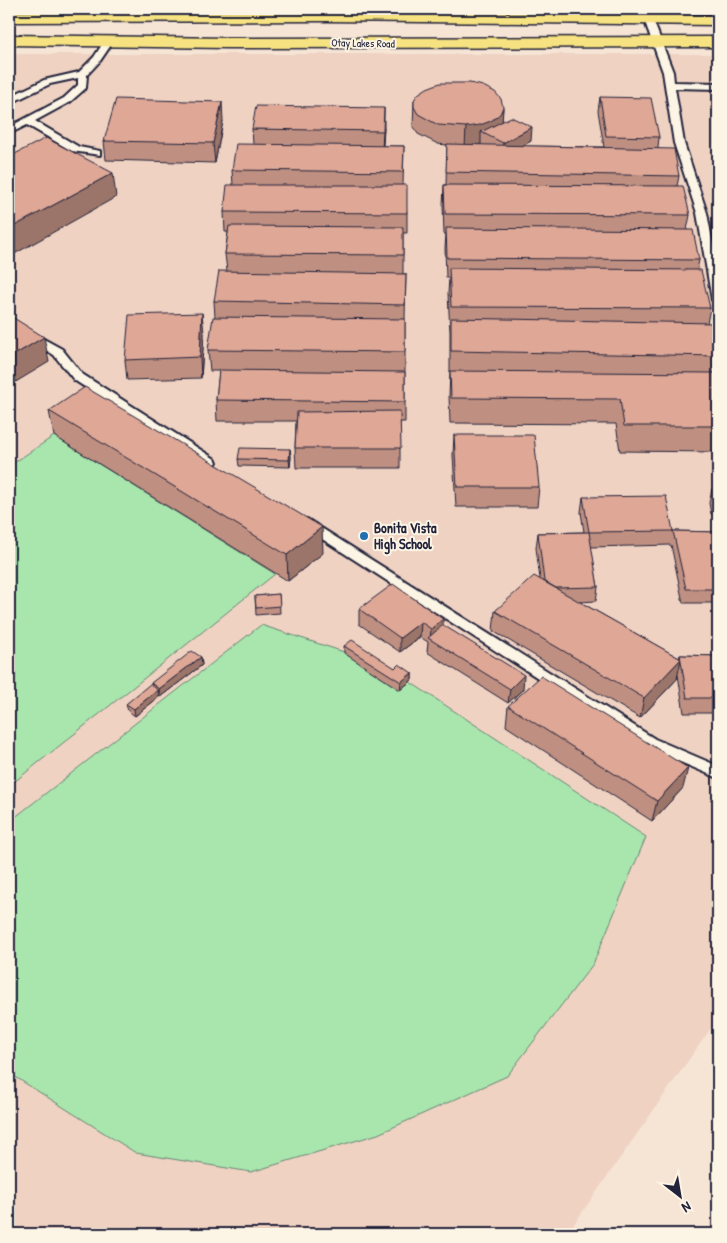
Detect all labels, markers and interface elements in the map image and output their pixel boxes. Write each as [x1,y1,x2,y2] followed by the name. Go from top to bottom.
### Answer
[331,35,396,51] street label: Otay Lakes Road
[374,518,437,555] place label: Bonita Vista High School
[358,530,370,542] marker: Bonita Vista High School
[654,1170,704,1220] north arrow
[678,1198,695,1218] text: N

